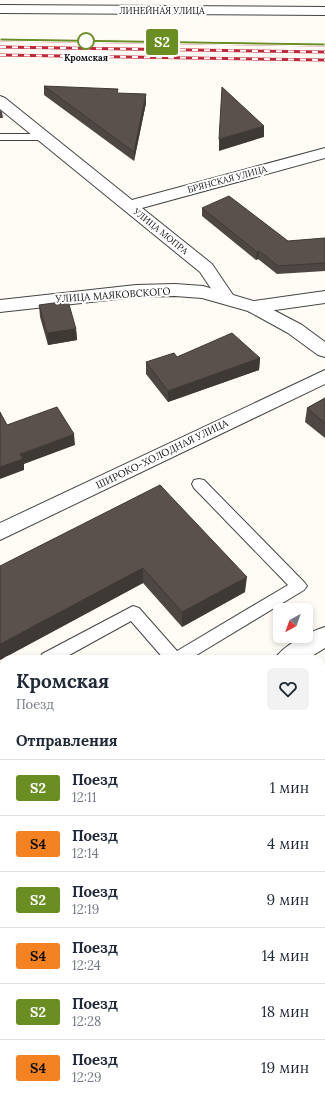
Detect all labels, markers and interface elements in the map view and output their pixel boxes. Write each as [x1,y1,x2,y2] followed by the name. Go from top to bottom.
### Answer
[119,5,205,16] street label: ЛИНЕЙНАЯ УЛИЦА
[144,29,180,55] line badge: S2
[77,32,95,50] marker: Кромская
[154,33,170,51] text: S2
[64,52,108,63] place label: Кромская
[186,163,268,195] street label: БРЯНСКАЯ УЛИЦА
[131,205,191,257] street label: УЛИЦА МОПРА
[54,284,171,306] street label: УЛИЦА МАЯКОВСКОГО
[94,416,231,492] street label: ШИРОКО-ХОЛОДНАЯ УЛИЦА
[273,603,313,643] north arrow
[273,603,313,643] map controls
[267,668,309,710] button: heart
[16,669,109,693] text: Кромская
[16,696,54,713] text: Поезд
[16,731,118,750] text: Отправления
[72,770,118,789] text: Поезд
[270,778,309,797] text: 1 мин
[30,779,46,797] text: S2
[72,789,96,806] text: 12:11
[72,826,118,845] text: Поезд
[267,834,309,853] text: 4 мин
[30,835,46,853] text: S4
[72,845,99,862] text: 12:14
[72,882,118,901] text: Поезд
[267,890,309,909] text: 9 мин
[30,891,46,909] text: S2
[72,901,99,918] text: 12:19
[72,938,118,957] text: Поезд
[262,946,309,965] text: 14 мин
[30,947,46,965] text: S4
[72,957,101,974] text: 12:24
[72,994,118,1013] text: Поезд
[261,1002,309,1021] text: 18 мин
[30,1003,46,1021] text: S2
[72,1013,101,1030] text: 12:28
[72,1050,118,1069] text: Поезд
[261,1058,309,1077] text: 19 мин
[30,1059,46,1077] text: S4
[72,1069,101,1086] text: 12:29

